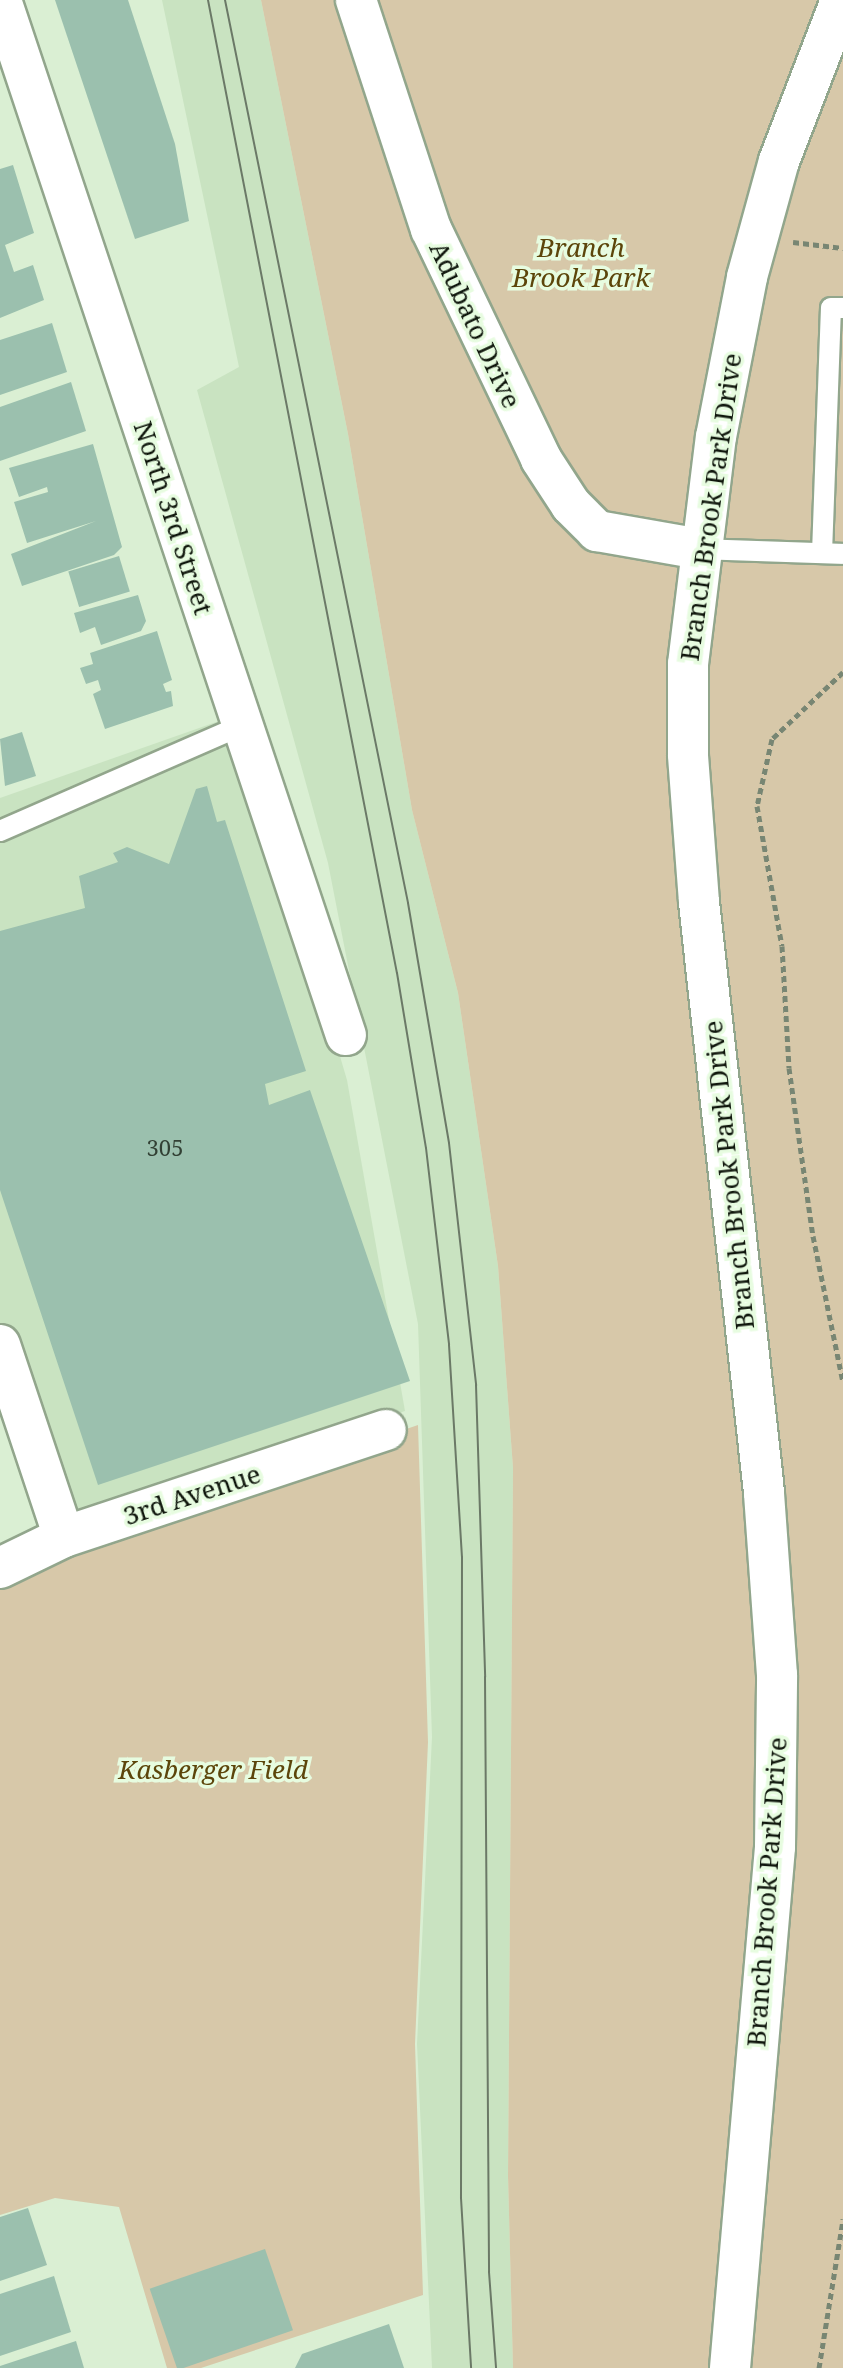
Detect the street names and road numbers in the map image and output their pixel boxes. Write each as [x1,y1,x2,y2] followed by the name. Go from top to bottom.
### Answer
[423,237,527,413] street label: Adubato Drive
[674,351,748,663] street label: Branch Brook Park Drive
[127,417,219,619] street label: North 3rd Street
[697,1019,761,1331] street label: Branch Brook Park Drive
[119,1458,265,1532] street label: 3rd Avenue
[741,1736,793,2048] street label: Branch Brook Park Drive

